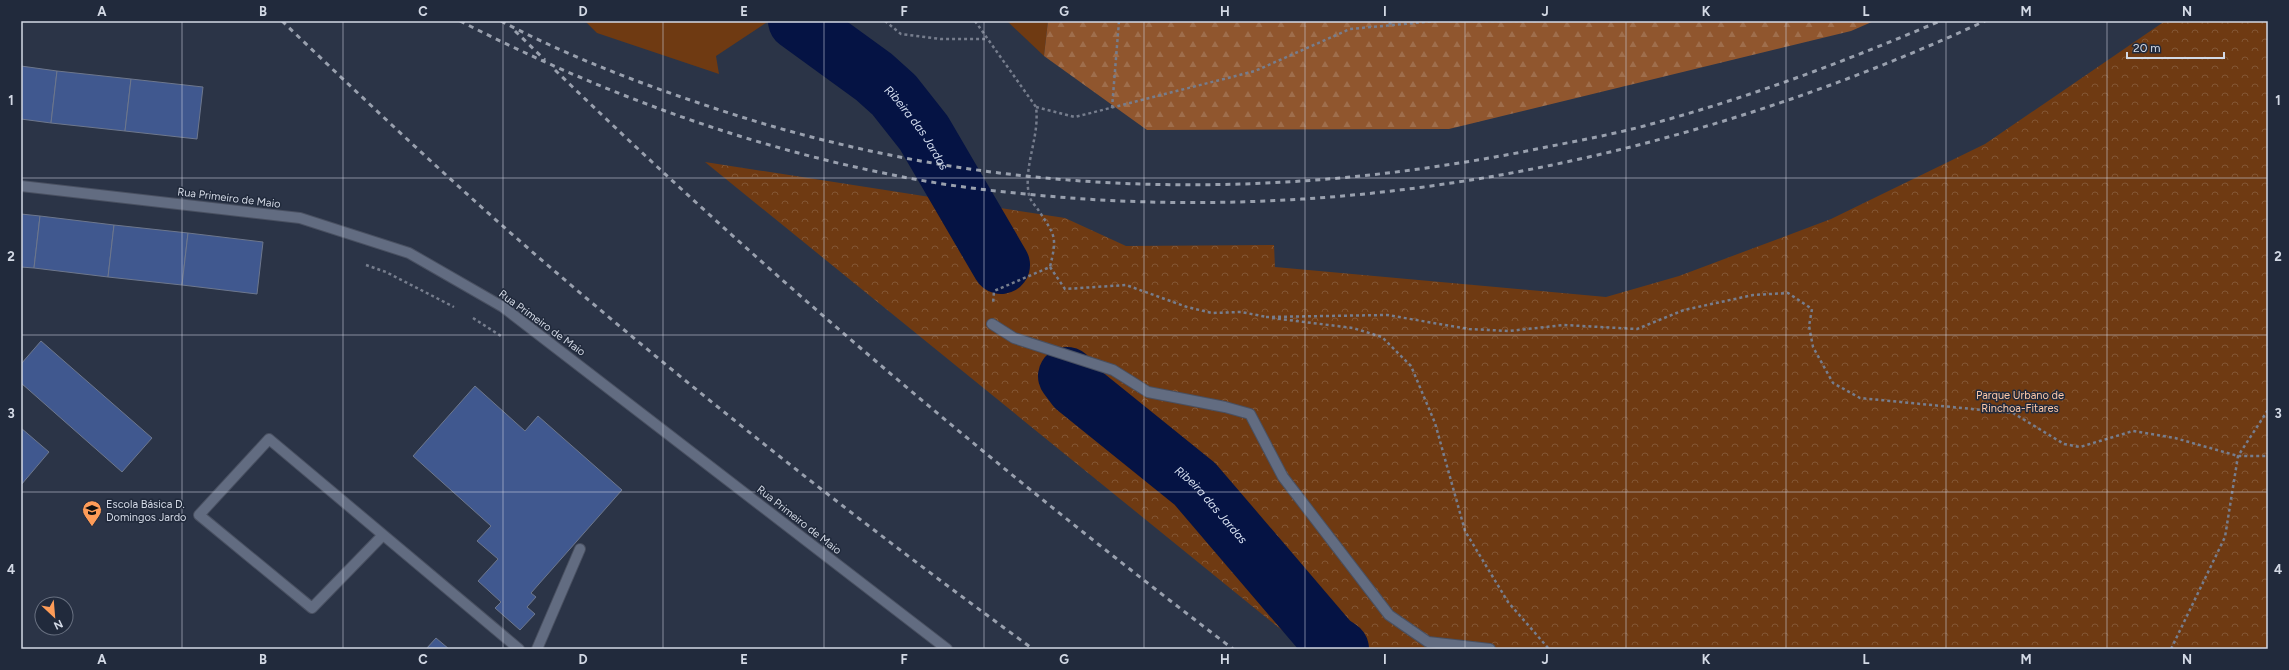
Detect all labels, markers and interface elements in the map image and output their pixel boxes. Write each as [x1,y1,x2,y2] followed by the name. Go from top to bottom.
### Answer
[97,4,107,19] text: A
[259,4,267,19] text: B
[418,4,428,19] text: C
[578,4,588,19] text: D
[740,4,748,19] text: E
[900,4,908,19] text: F
[1059,4,1069,19] text: G
[1220,4,1230,19] text: H
[1383,4,1387,19] text: I
[1541,4,1549,19] text: J
[1702,4,1711,19] text: K
[1863,4,1870,19] text: L
[2020,4,2032,19] text: M
[2182,4,2192,19] text: N
[2127,34,2224,60] scale bar
[2133,41,2161,55] text: 20 m
[882,83,951,173] water label: Ribeira das Jardas
[8,93,14,108] text: 1
[2275,93,2281,108] text: 1
[177,185,281,211] street label: Rua Primeiro de Maio
[7,249,15,264] text: 2
[2274,249,2282,264] text: 2
[496,287,588,359] street label: Rua Primeiro de Maio
[1976,389,2064,415] park label: Parque Urbano de Rinchoa-Fitares
[7,406,15,421] text: 3
[2274,406,2282,421] text: 3
[1172,463,1250,547] water label: Ribeira das Jardas
[754,483,844,557] street label: Rua Primeiro de Maio
[106,498,187,524] place label: Escola Básica D. Domingos Jardo
[81,499,103,527] school or university icon: Escola Básica D. Domingos Jardo
[7,562,15,577] text: 4
[2274,562,2282,577] text: 4
[34,596,74,636] north arrow
[51,617,65,632] text: N
[97,652,107,667] text: A
[259,652,267,667] text: B
[418,652,428,667] text: C
[578,652,588,667] text: D
[740,652,748,667] text: E
[900,652,908,667] text: F
[1059,652,1069,667] text: G
[1220,652,1230,667] text: H
[1383,652,1387,667] text: I
[1541,652,1549,667] text: J
[1702,652,1711,667] text: K
[1863,652,1870,667] text: L
[2020,652,2032,667] text: M
[2182,652,2192,667] text: N

